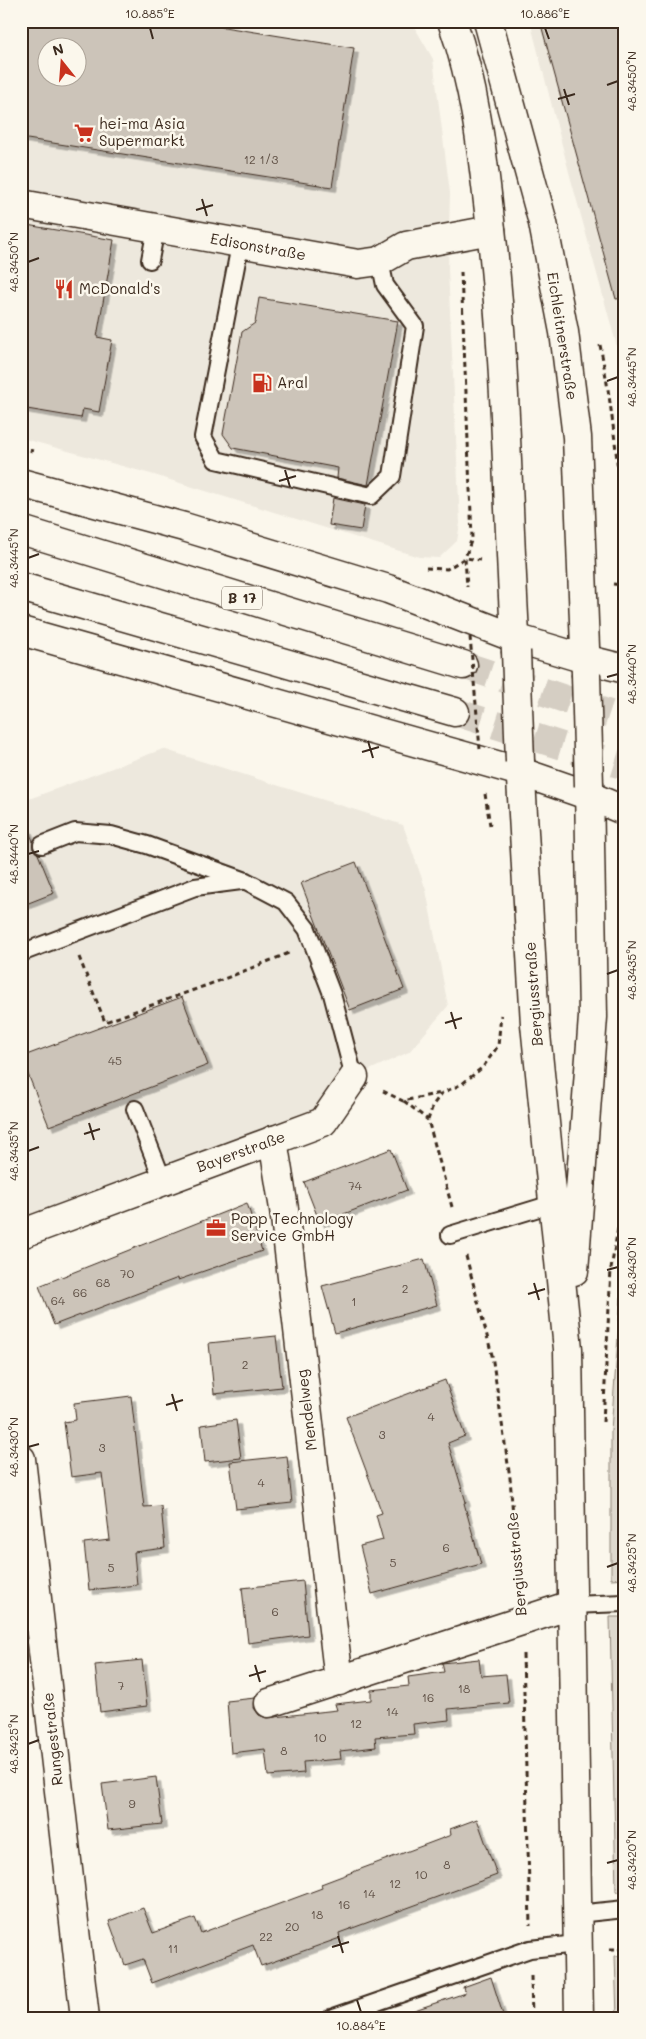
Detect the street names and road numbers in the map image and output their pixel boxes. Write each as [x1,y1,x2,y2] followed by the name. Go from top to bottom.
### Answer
[209,228,308,264] street label: Edisonstraße
[543,270,583,401] street label: Eichleitnerstraße
[222,586,262,610] road number: B 17
[519,941,547,1047] street label: Bergiusstraße
[194,1126,288,1176] street label: Bayerstraße
[291,1368,321,1452] street label: Mendelweg
[501,1511,531,1617] street label: Bergiusstraße
[37,1691,67,1787] street label: Rungestraße

